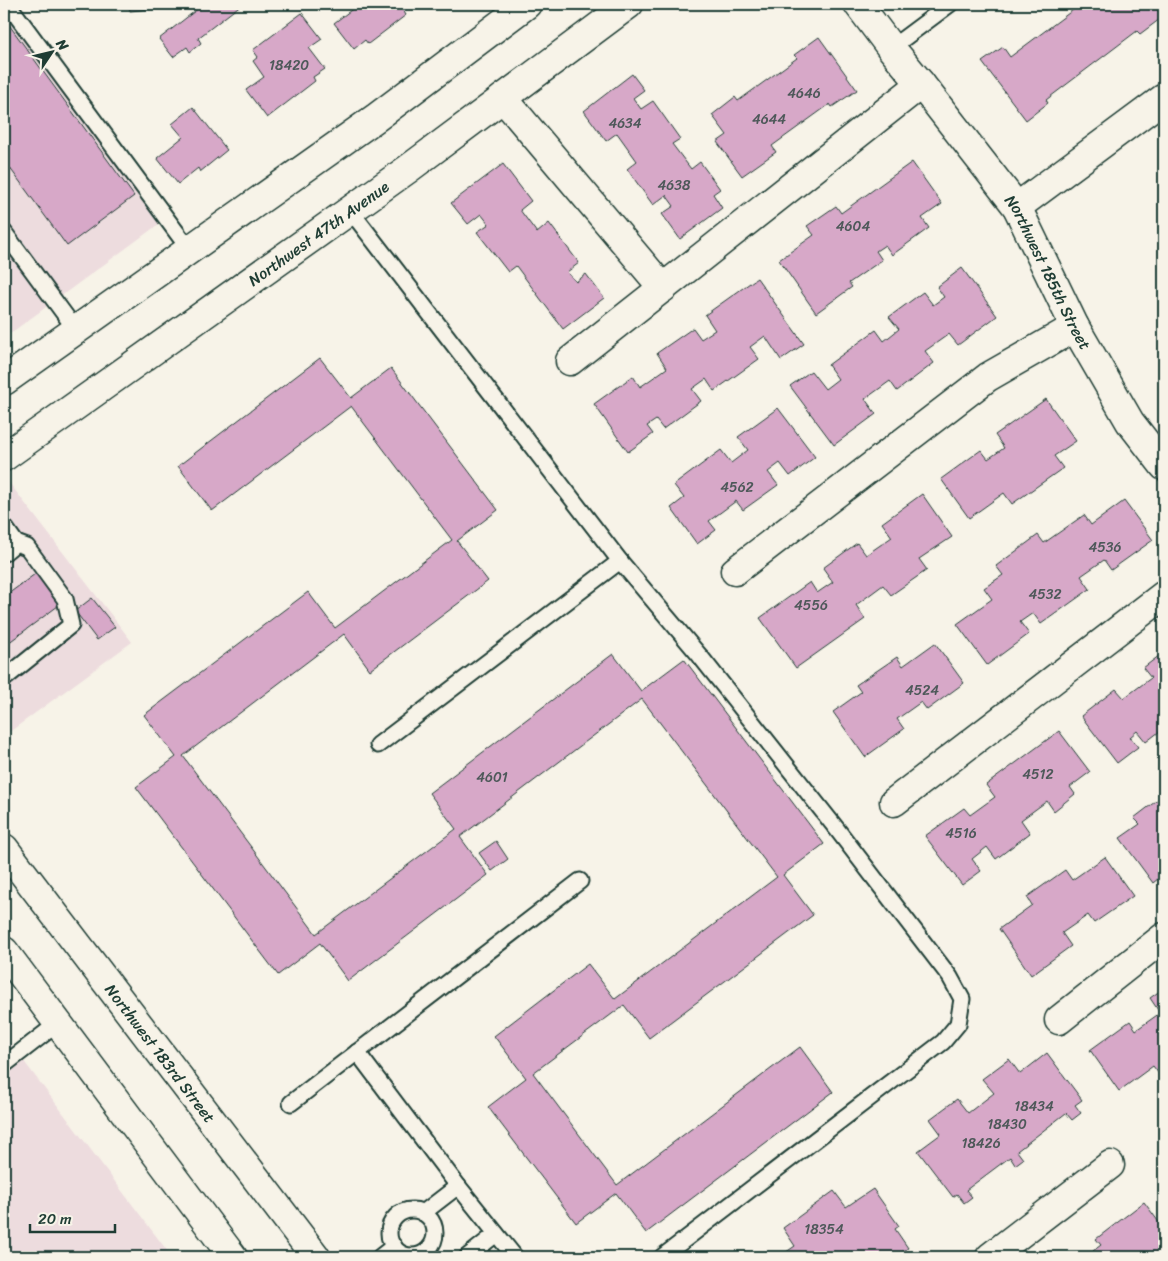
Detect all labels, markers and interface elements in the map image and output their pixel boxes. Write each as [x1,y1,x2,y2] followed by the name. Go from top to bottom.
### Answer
[28,28,78,78] north arrow
[49,33,75,56] text: N
[269,53,309,78] house number: 18420
[787,81,821,106] house number: 4646
[752,107,786,132] house number: 4644
[608,111,642,136] house number: 4634
[242,173,396,294] street label: Northwest 47th Avenue
[658,173,691,198] house number: 4638
[997,188,1099,356] street label: Northwest 185th Street
[836,214,870,239] house number: 4604
[720,475,754,500] house number: 4562
[1089,535,1122,560] house number: 4536
[1028,582,1062,607] house number: 4532
[794,593,828,618] house number: 4556
[905,678,939,703] house number: 4524
[1022,762,1054,787] house number: 4512
[476,765,508,790] house number: 4601
[945,821,977,846] house number: 4516
[97,977,223,1130] street label: Northwest 183rd Street
[1014,1094,1054,1119] house number: 18434
[987,1112,1027,1137] house number: 18430
[961,1131,1001,1156] house number: 18426
[30,1201,115,1233] scale bar
[38,1206,72,1232] text: 20 m
[804,1217,844,1242] house number: 18354

